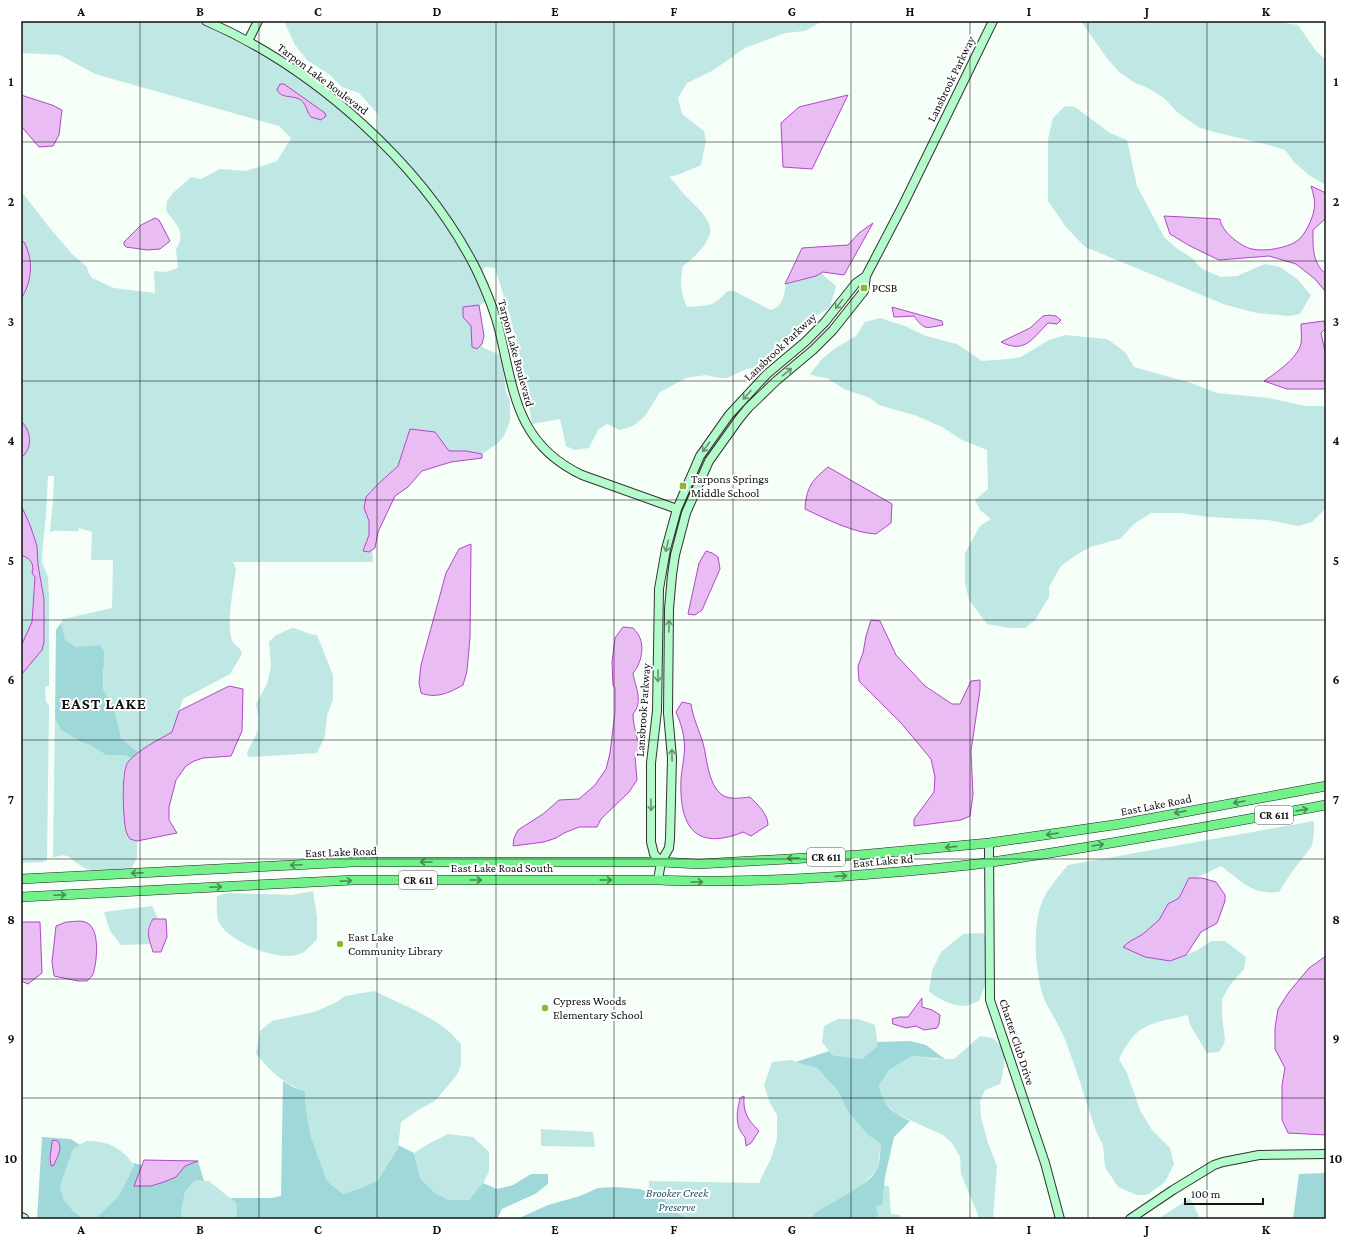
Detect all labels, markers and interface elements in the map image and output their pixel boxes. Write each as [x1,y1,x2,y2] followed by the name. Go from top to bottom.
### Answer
[76,4,85,19] text: A
[196,4,204,19] text: B
[314,4,322,19] text: C
[433,4,442,19] text: D
[551,4,559,19] text: E
[671,4,678,19] text: F
[788,4,796,19] text: G
[906,4,915,19] text: H
[1027,4,1031,19] text: I
[1143,4,1149,19] text: J
[1262,4,1271,19] text: K
[924,33,978,124] street label: Lansbrook Parkway
[275,40,372,118] street label: Tarpon Lake Boulevard
[9,74,14,89] text: 1
[1334,74,1339,89] text: 1
[8,194,15,209] text: 2
[1333,194,1340,209] text: 2
[872,281,898,295] place label: PCSB
[859,283,869,293] marker: PCSB
[495,298,537,409] street label: Tarpon Lake Boulevard
[835,298,843,309] one-way arrow
[741,310,819,384] street label: Lansbrook Parkway
[8,314,14,329] text: 3
[1333,314,1339,329] text: 3
[781,368,792,377] one-way arrow
[743,390,752,401] one-way arrow
[7,433,15,448] text: 4
[1332,433,1340,448] text: 4
[702,441,711,452] one-way arrow
[691,472,769,500] place label: Tarpons Springs Middle School
[678,481,688,491] marker: Tarpons Springs Middle School
[662,540,670,553] one-way arrow
[8,553,14,568] text: 5
[1333,553,1339,568] text: 5
[665,620,673,633] one-way arrow
[633,662,653,757] street label: Lansbrook Parkway
[654,669,662,682] one-way arrow
[7,672,15,687] text: 6
[1332,672,1340,687] text: 6
[61,695,147,712] district label: EAST LAKE
[668,749,675,762] one-way arrow
[1119,791,1193,819] street label: East Lake Road
[8,792,14,807] text: 7
[1333,792,1339,807] text: 7
[647,798,655,811] one-way arrow
[1233,798,1246,806] one-way arrow
[1295,805,1308,813] one-way arrow
[1255,806,1293,824] road number: CR 611
[1174,809,1187,817] one-way arrow
[1046,830,1059,838] one-way arrow
[1091,841,1104,849] one-way arrow
[945,843,958,851] one-way arrow
[305,844,378,860] street label: East Lake Road
[807,848,845,866] road number: CR 611
[852,851,914,871] street label: East Lake Rd
[787,855,800,862] one-way arrow
[420,858,433,866] one-way arrow
[290,861,303,869] one-way arrow
[451,861,554,875] street label: East Lake Road South
[131,869,144,877] one-way arrow
[399,871,437,889] road number: CR 611
[834,872,847,880] one-way arrow
[469,876,482,884] one-way arrow
[599,876,612,884] one-way arrow
[339,877,352,884] one-way arrow
[690,878,703,886] one-way arrow
[209,884,222,891] one-way arrow
[53,891,66,899] one-way arrow
[7,912,15,927] text: 8
[1332,912,1340,927] text: 8
[348,930,443,958] place label: East Lake Community Library
[335,939,345,949] marker: East Lake Community Library
[553,994,643,1022] place label: Cypress Woods Elementary School
[996,997,1038,1087] street label: Charter Club Drive
[540,1003,550,1013] marker: Cypress Woods Elementary School
[7,1031,15,1046] text: 9
[1332,1031,1340,1046] text: 9
[5,1151,17,1166] text: 10
[1330,1151,1342,1166] text: 10
[1185,1180,1263,1206] scale bar
[646,1186,709,1214] park label: Brooker Creek Preserve
[1191,1187,1221,1201] text: 100 m
[76,1222,85,1237] text: A
[196,1222,204,1237] text: B
[314,1222,322,1237] text: C
[433,1222,442,1237] text: D
[551,1222,559,1237] text: E
[671,1222,678,1237] text: F
[788,1222,796,1237] text: G
[906,1222,915,1237] text: H
[1027,1222,1031,1237] text: I
[1143,1222,1149,1237] text: J
[1262,1222,1271,1237] text: K

